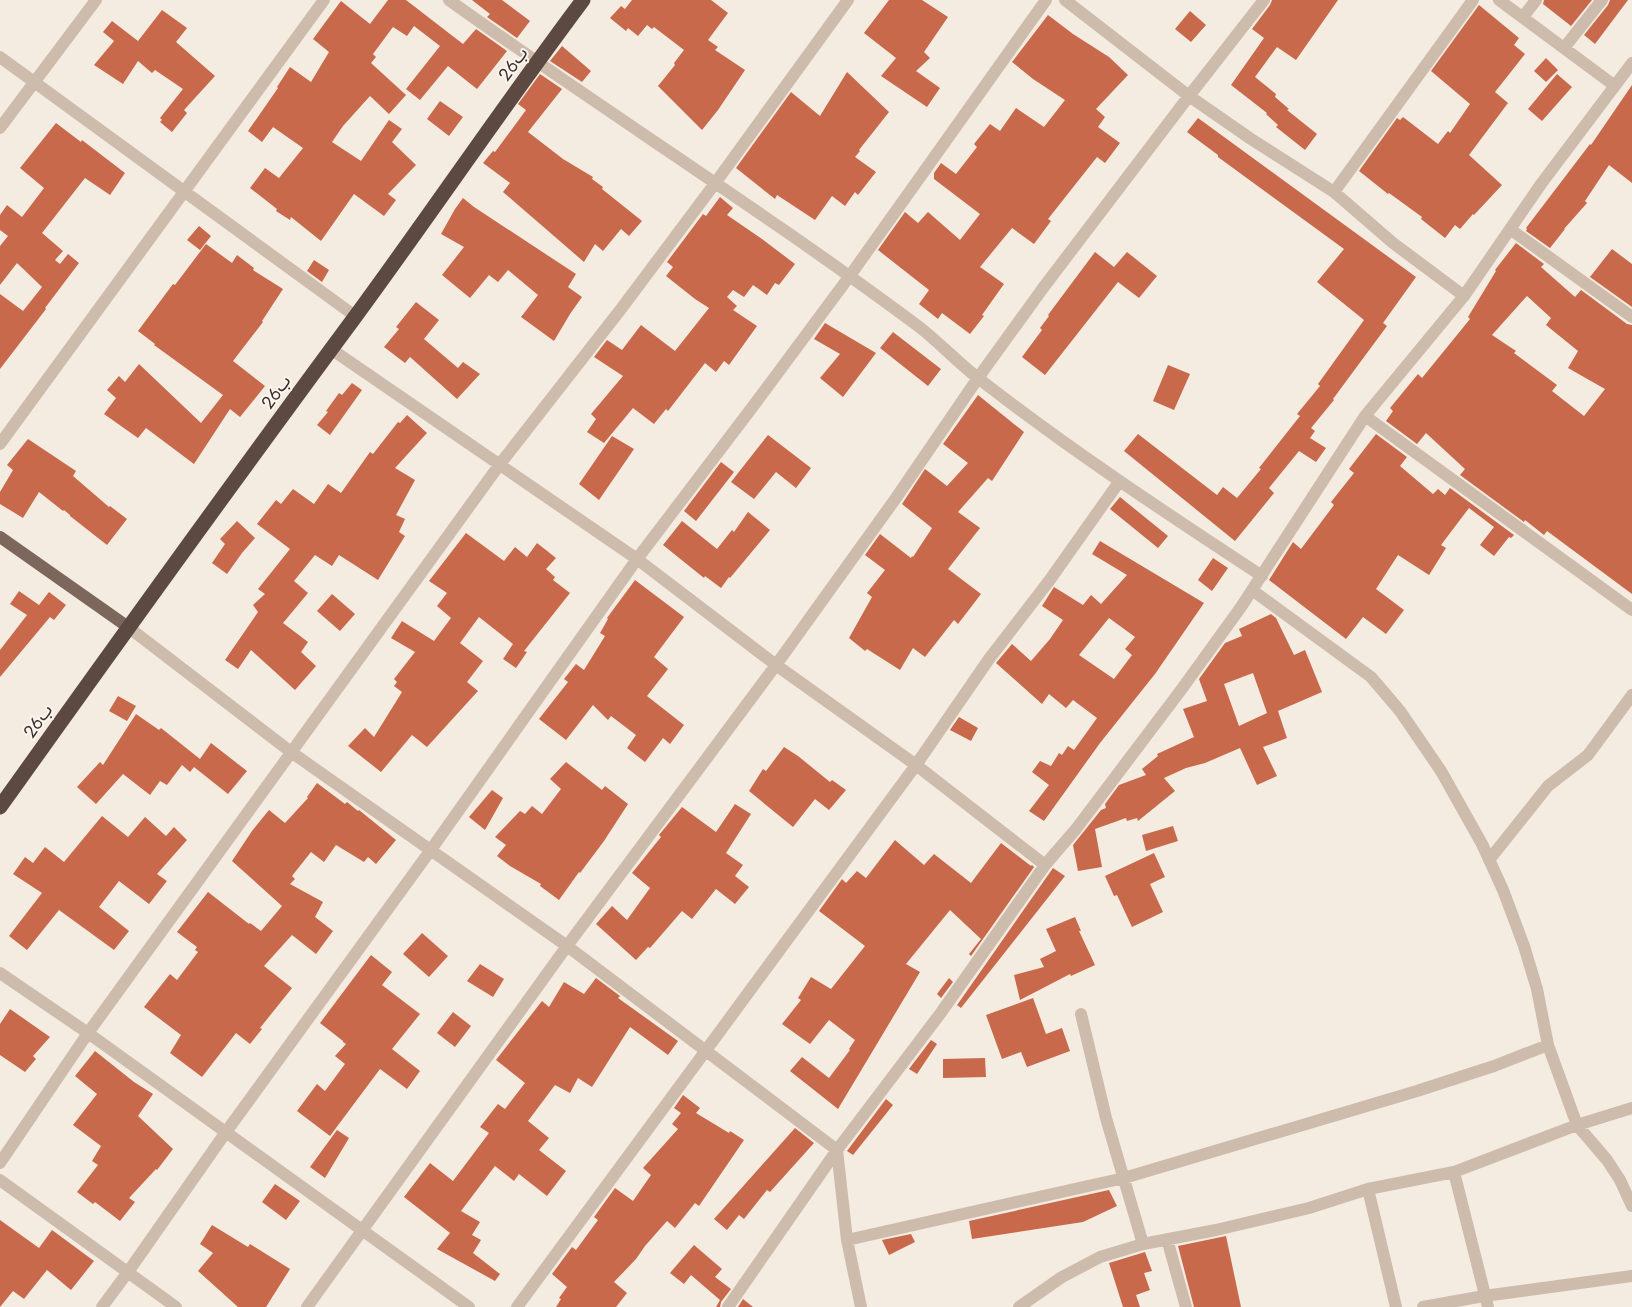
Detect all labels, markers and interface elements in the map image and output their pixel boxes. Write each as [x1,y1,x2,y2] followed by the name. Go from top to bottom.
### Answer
[492,42,534,86] street label: 26ب
[255,370,297,414] street label: 26ب
[17,699,59,743] street label: 26ب

